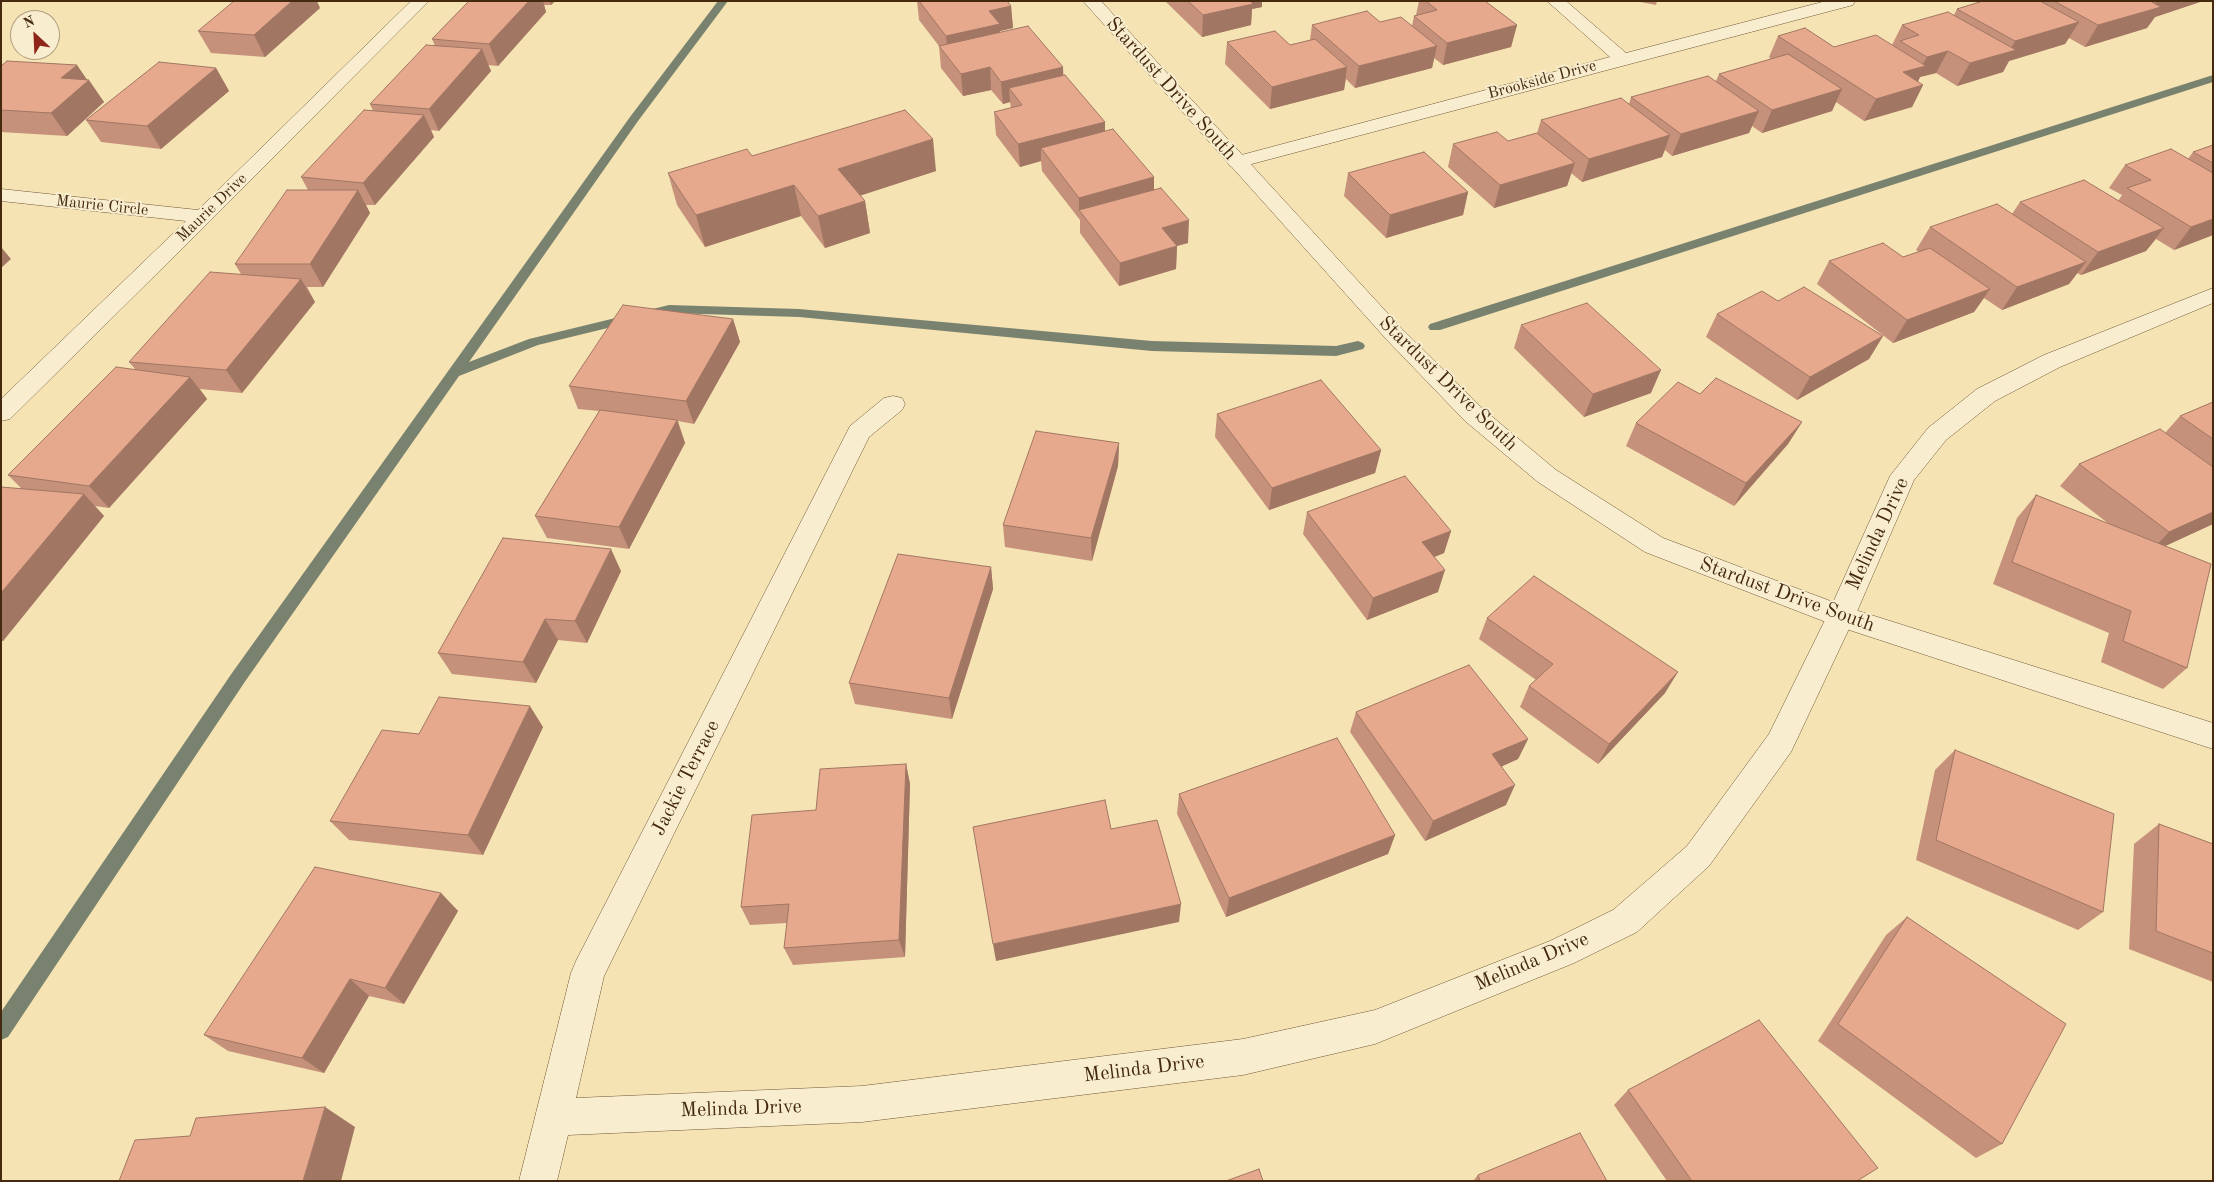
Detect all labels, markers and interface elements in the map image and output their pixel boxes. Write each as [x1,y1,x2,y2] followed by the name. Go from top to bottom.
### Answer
[10,10,60,60] north arrow
[1100,12,1242,166] street label: Stardust Drive South
[21,14,37,31] text: N
[1486,56,1598,104] street label: Brookside Drive
[173,169,251,247] street label: Maurie Drive
[55,192,149,220] street label: Maurie Circle
[1373,311,1523,457] street label: Stardust Drive South
[1841,474,1915,594] street label: Melinda Drive
[1696,552,1878,638] street label: Stardust Drive South
[647,716,725,840] street label: Jackie Terrace
[1471,927,1593,997] street label: Melinda Drive
[1082,1050,1206,1088] street label: Melinda Drive
[680,1095,802,1123] street label: Melinda Drive

